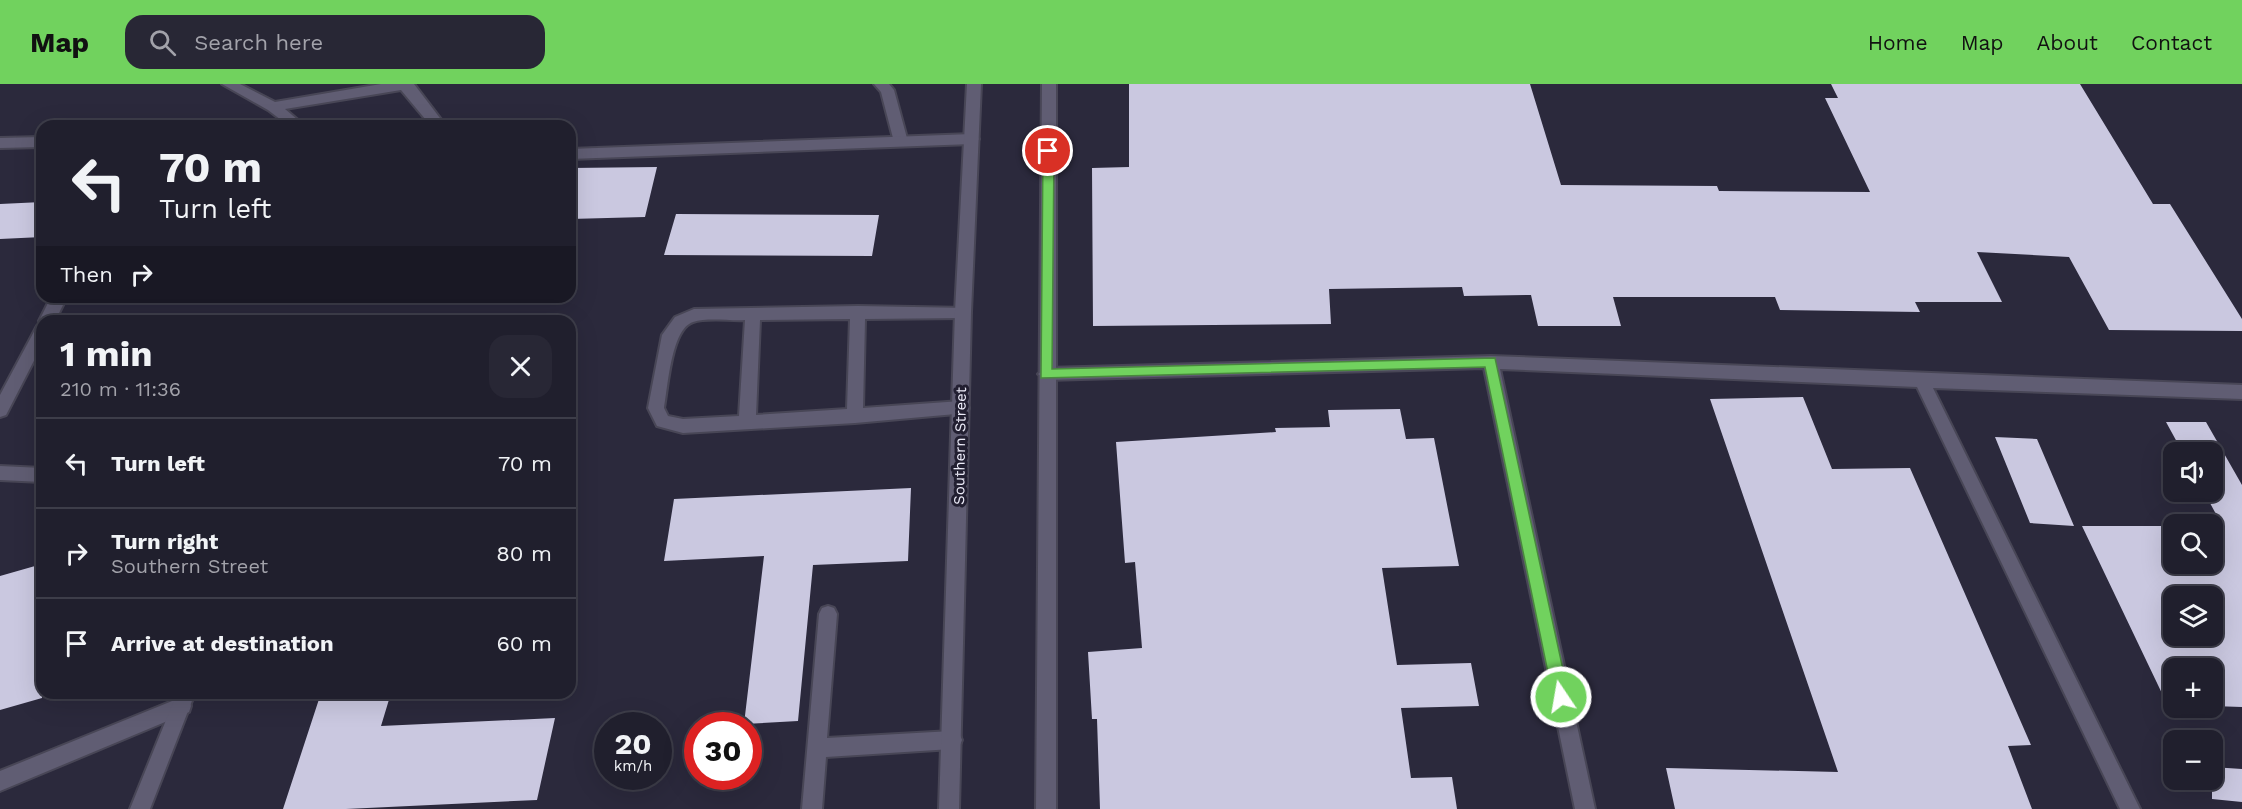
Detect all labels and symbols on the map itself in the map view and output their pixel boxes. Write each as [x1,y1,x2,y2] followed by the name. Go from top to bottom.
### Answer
[1022,125,1073,176] pin
[950,386,970,505] street label: Southern Street
[1529,665,1593,729] position arrow
[684,712,762,790] speed limit sign: 30

